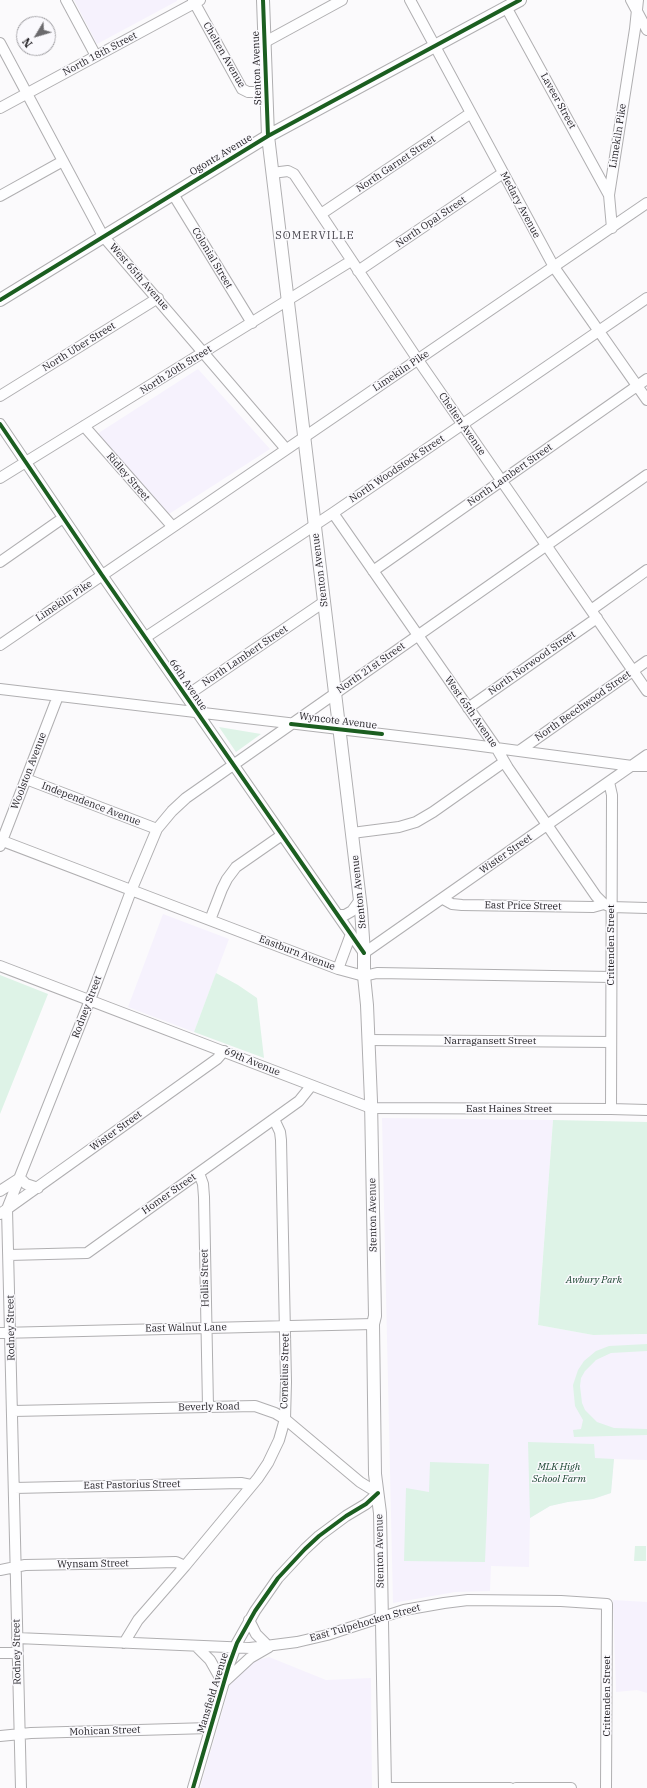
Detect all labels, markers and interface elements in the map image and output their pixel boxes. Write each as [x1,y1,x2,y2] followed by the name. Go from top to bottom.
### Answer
[16,16,56,56] north arrow
[200,20,248,90] street label: Chelten Avenue
[61,29,139,79] street label: North 18th Street
[250,31,264,105] street label: Stenton Avenue
[19,35,36,51] text: N
[538,71,578,131] street label: Laveer Street
[607,103,629,169] street label: Limekiln Pike
[188,132,254,178] street label: Ogontz Avenue
[354,133,438,195] street label: North Garnet Street
[498,170,542,240] street label: Medary Avenue
[394,194,468,250] street label: North Opal Street
[189,225,235,291] street label: Colonial Street
[275,229,355,243] district label: SOMERVILLE
[107,241,171,313] street label: West 65th Avenue
[40,320,118,374] street label: North Uber Street
[138,343,214,397] street label: North 20th Street
[371,348,431,394] street label: Limekiln Pike
[436,390,488,458] street label: Chelten Avenue
[347,433,447,505] street label: North Woodstock Street
[465,441,555,509] street label: North Lambert Street
[104,450,152,504] street label: Ridley Street
[310,532,330,608] street label: Stenton Avenue
[34,578,94,624] street label: Limekiln Pike
[200,623,290,689] street label: North Lambert Street
[486,628,578,698] street label: North Norwood Street
[334,640,408,696] street label: North 21st Street
[166,657,210,713] street label: 66th Avenue
[533,668,633,744] street label: North Beechwood Street
[442,674,500,750] street label: West 65th Avenue
[298,710,378,732] street label: Wyncote Avenue
[9,731,49,811] street label: Woolston Avenue
[40,780,142,828] street label: Independence Avenue
[477,832,535,876] street label: Wister Street
[349,854,369,930] street label: Stenton Avenue
[484,899,562,913] street label: East Price Street
[605,905,617,985] street label: Crittenden Street
[257,933,337,973] street label: Eastburn Avenue
[70,974,104,1040] street label: Rodney Street
[444,1035,536,1047] street label: Narragansett Street
[222,1045,282,1079] street label: 69th Avenue
[466,1103,552,1115] street label: East Haines Street
[88,1108,144,1154] street label: Wister Street
[140,1171,198,1217] street label: Homer Street
[366,1178,380,1252] street label: Stenton Avenue
[198,1249,212,1307] street label: Hollis Street
[566,1274,622,1286] park label: Awbury Park
[4,1295,18,1361] street label: Rodney Street
[145,1321,227,1335] street label: East Walnut Lane
[278,1333,292,1409] street label: Cornelius Street
[178,1400,240,1414] street label: Beverly Road
[532,1461,586,1484] park label: MLK High School Farm
[83,1478,181,1492] street label: East Pastorius Street
[373,1514,387,1588] street label: Stenton Avenue
[57,1557,129,1571] street label: Wynsam Street
[308,1601,422,1645] street label: East Tulpehocken Street
[10,1619,24,1685] street label: Rodney Street
[195,1651,231,1735] street label: Mansfield Avenue
[601,1656,613,1736] street label: Crittenden Street
[69,1724,141,1738] street label: Mohican Street

